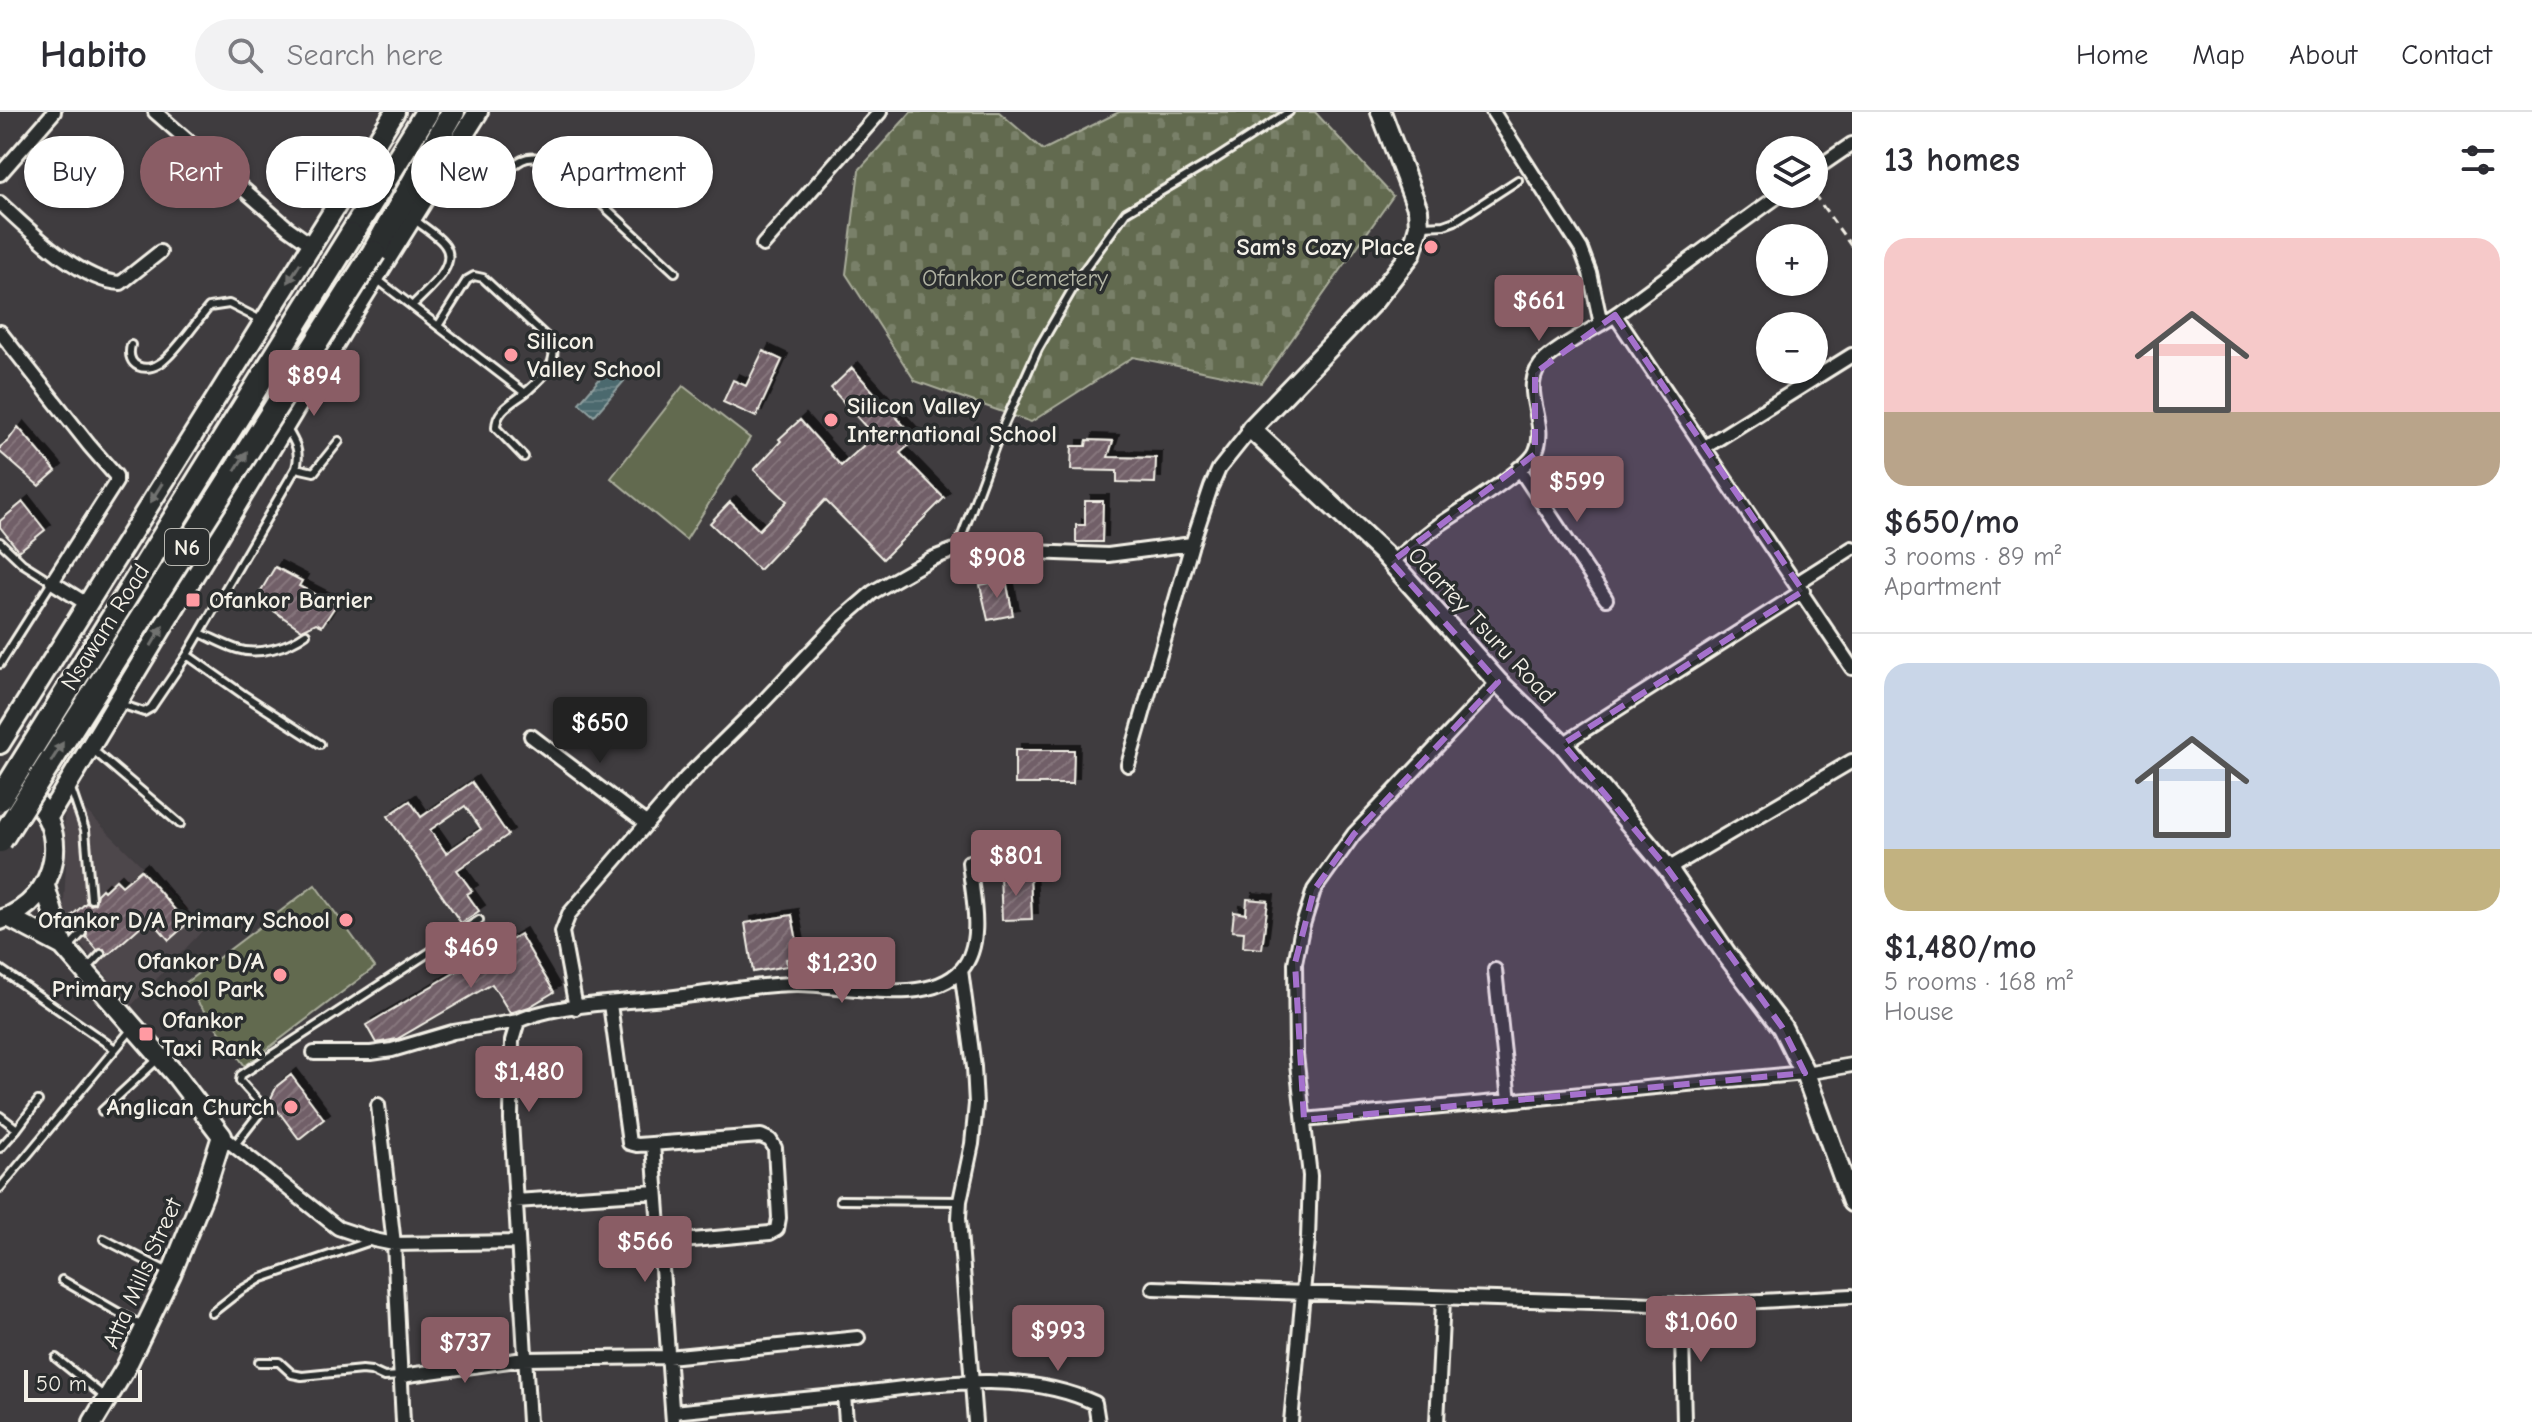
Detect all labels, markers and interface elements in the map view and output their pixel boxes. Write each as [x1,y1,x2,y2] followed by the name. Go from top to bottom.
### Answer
[195,19,755,91] search box
[40,33,147,77] text: Habito
[223,33,267,77] icon: search
[287,38,443,73] text: Search here
[2076,39,2148,71] text: Home
[2192,39,2245,71] text: Map
[2289,39,2357,71] text: About
[2401,39,2492,71] text: Contact
[24,136,124,208] chip: Buy
[140,136,250,208] chip: Rent
[266,136,395,208] chip: Filters
[411,136,516,208] chip: New
[532,136,713,208] chip: Apartment
[1756,136,1828,384] map controls
[1756,136,1828,208] button: layers
[2456,138,2500,182] icon: filters
[1884,140,2020,180] text: 13 homes
[1756,224,1828,296] button: +
[1237,233,1415,261] place label: Sam's Cozy Place
[1422,238,1440,256] marker: Sam's Cozy Place
[288,262,302,284] one-way arrow
[922,264,1108,292] park label: Ofankor Cemetery
[1492,275,1586,343] pin: $661
[1512,286,1566,316] text: $661
[2120,290,2264,434] icon: home
[1756,312,1828,384] button: −
[527,327,661,383] place label: Silicon Valley School
[502,346,520,364] marker: Silicon Valley School
[267,350,361,418] pin: $894
[287,361,341,391] text: $894
[847,392,1057,448] place label: Silicon Valley International School
[822,411,840,429] marker: Silicon Valley International School
[234,451,249,472] one-way arrow
[1530,456,1624,524] pin: $599
[1549,467,1605,497] text: $599
[149,483,164,504] one-way arrow
[1884,502,2019,542] text: $650/mo
[165,529,209,565] road number: N6
[950,532,1044,600] pin: $908
[1402,541,1562,709] street label: Odartey Tsuru Road
[1884,542,2061,572] text: 3 rooms · 89 m²
[968,543,1026,573] text: $908
[55,558,155,696] street label: Nsawam Road
[1884,572,2000,602] text: Apartment
[209,586,373,614] place label: Ofankor Barrier
[184,591,202,609] marker: Ofankor Barrier
[150,625,164,647] one-way arrow
[553,697,647,765] pin: $650
[571,708,629,738] text: $650
[2120,715,2264,859] icon: home
[49,741,63,763] one-way arrow
[969,830,1063,898] pin: $801
[989,841,1043,871] text: $801
[38,906,330,934] place label: Ofankor D/A Primary School
[337,911,355,929] marker: Ofankor D/A Primary School
[424,922,518,990] pin: $469
[1884,927,2037,967] text: $1,480/mo
[443,933,499,963] text: $469
[777,937,907,1005] pin: $1,230
[52,947,265,1003] place label: Ofankor D/A Primary School Park
[806,948,878,978] text: $1,230
[271,966,289,984] marker: Ofankor D/A Primary School Park
[1884,967,2073,997] text: 5 rooms · 168 m²
[1884,997,1954,1027] text: House
[162,1006,262,1062] place label: Ofankor Taxi Rank
[137,1025,155,1043] marker: Ofankor Taxi Rank
[464,1046,594,1114] pin: $1,480
[493,1057,565,1087] text: $1,480
[107,1093,275,1121] place label: Anglican Church
[282,1098,300,1116] marker: Anglican Church
[96,1192,188,1352] street label: Atta Mills Street
[598,1216,692,1284] pin: $566
[617,1227,673,1257] text: $566
[1636,1296,1766,1364] pin: $1,060
[1011,1305,1105,1373] pin: $993
[1664,1307,1738,1337] text: $1,060
[1030,1316,1086,1346] text: $993
[418,1317,512,1385] pin: $737
[439,1328,491,1358] text: $737
[24,1366,142,1402] scale bar
[36,1371,87,1397] text: 50 m

